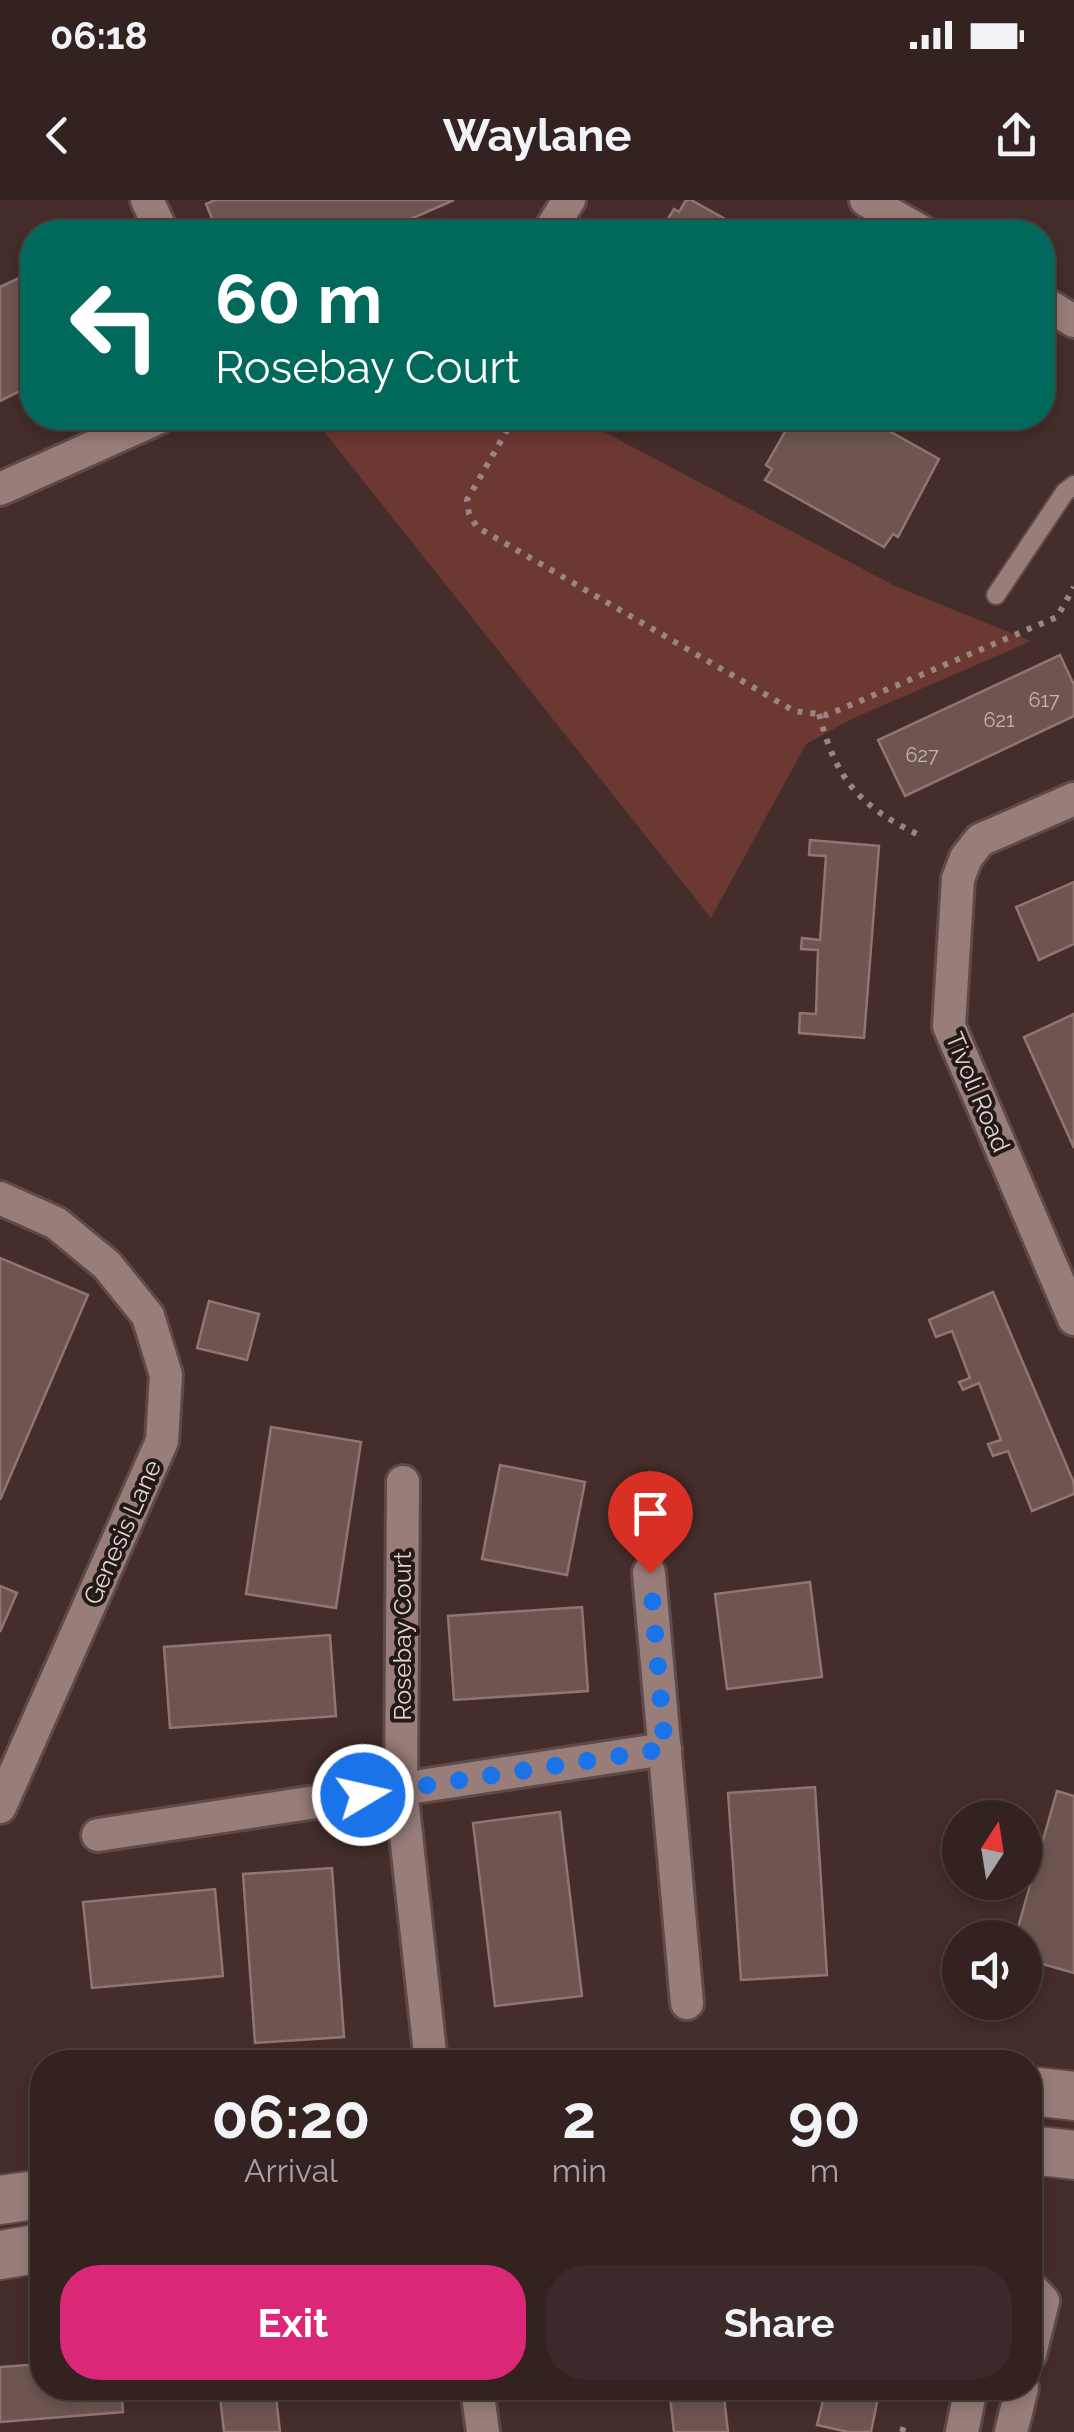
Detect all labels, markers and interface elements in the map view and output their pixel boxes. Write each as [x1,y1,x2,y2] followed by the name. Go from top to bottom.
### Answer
[50,13,148,58] text: 06:18
[30,108,85,163] icon: back
[989,108,1044,163] icon: share
[443,109,631,162] text: Waylane
[215,257,382,339] text: 60 m
[50,260,180,390] icon: left
[215,341,520,394] text: Rosebay Court
[1028,688,1060,712] house number: 617
[983,708,1015,732] house number: 621
[905,743,939,767] house number: 627
[939,1028,1017,1156] street label: Tivoli Road
[77,1455,167,1609] street label: Genesis Lane
[608,1471,693,1574] pin
[623,1486,678,1541] icon: arrive
[387,1551,417,1721] street label: Rosebay Court
[311,1743,415,1847] position arrow
[942,1800,1042,1900] north arrow
[942,1800,1042,2020] map controls
[942,1920,1042,2020] button: sound
[212,2082,370,2152] text: 06:20
[562,2082,596,2152] text: 2
[788,2082,861,2152] text: 90
[244,2152,338,2189] text: Arrival
[552,2152,607,2189] text: min
[810,2152,839,2189] text: m
[60,2265,526,2380] button: Exit
[546,2265,1012,2380] button: Share

